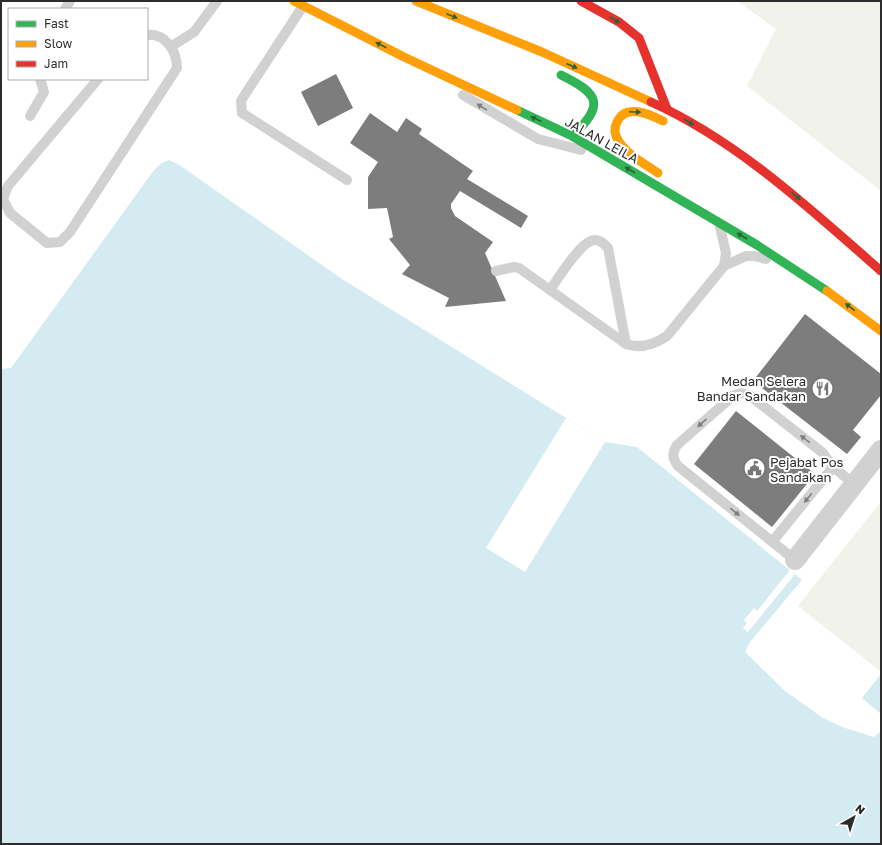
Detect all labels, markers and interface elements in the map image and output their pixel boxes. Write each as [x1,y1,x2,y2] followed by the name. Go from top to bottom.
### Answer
[8,8,148,80] legend
[446,13,458,19] one-way arrow
[44,16,69,31] text: Fast
[609,17,621,24] one-way arrow
[44,36,72,51] text: Slow
[375,42,387,48] one-way arrow
[44,56,68,71] text: Jam
[566,62,578,69] one-way arrow
[476,104,488,111] one-way arrow
[629,109,642,115] one-way arrow
[563,113,642,167] street label: JALAN LEILA
[531,116,542,122] one-way arrow
[683,118,695,125] one-way arrow
[624,167,636,174] one-way arrow
[791,191,800,200] one-way arrow
[736,232,748,239] one-way arrow
[845,303,856,312] one-way arrow
[697,373,806,404] place label: Medan Selera Bandar Sandakan
[809,375,835,401] restaurant icon: Medan Selera Bandar Sandakan
[697,419,707,428] one-way arrow
[800,435,811,444] one-way arrow
[770,454,844,485] place label: Pejabat Pos Sandakan
[741,456,767,482] public building icon: Pejabat Pos Sandakan
[804,492,813,503] one-way arrow
[730,508,741,516] one-way arrow
[834,797,874,837] north arrow
[853,801,868,817] text: N

